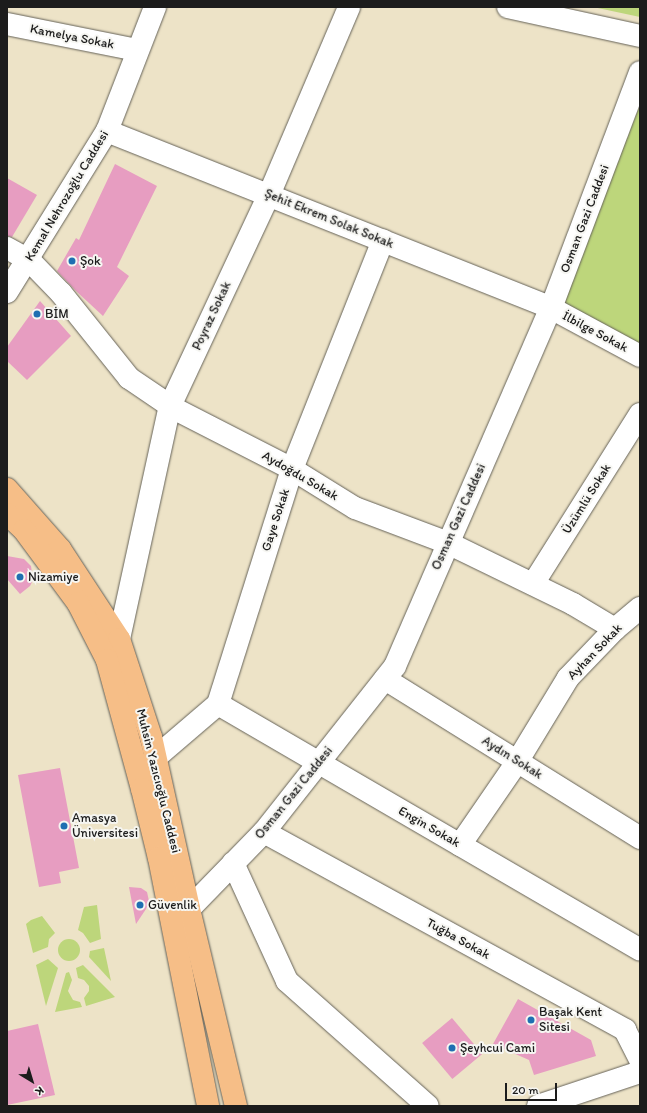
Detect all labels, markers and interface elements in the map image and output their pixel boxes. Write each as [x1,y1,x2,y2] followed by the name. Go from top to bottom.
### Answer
[29,21,115,53] street label: Kamelya Sokak
[22,128,112,264] street label: Kemal Nehrozoğlu Caddesi
[557,162,613,276] street label: Osman Gazi Caddesi
[262,186,396,252] street label: Şehit Ekrem Solak Sokak
[80,253,101,269] place label: Şok
[67,256,77,266] marker: Şok
[189,279,235,353] street label: Poyraz Sokak
[45,306,69,322] place label: BİM
[560,308,630,356] street label: İlbilge Sokak
[32,309,42,319] marker: BİM
[259,448,341,504] street label: Aydoğdu Sokak
[428,461,490,573] street label: Osman Gazi Caddesi
[559,461,615,537] street label: Üzümlü Sokak
[259,487,293,553] street label: Gaye Sokak
[28,569,79,585] place label: Nizamiye
[15,572,25,582] marker: Nizamiye
[565,621,625,683] street label: Ayhan Sokak
[133,708,183,854] street label: Muhsin Yazıcıoğlu Caddesi
[479,733,545,783] street label: Aydın Sokak
[252,743,336,843] street label: Osman Gazi Caddesi
[395,803,463,851] street label: Engin Sokak
[72,811,138,842] place label: Amasya Üniversitesi
[59,821,69,831] marker: Amasya Üniversitesi
[148,897,197,913] place label: Güvenlik
[135,900,145,910] marker: Güvenlik
[424,915,492,963] street label: Tuğba Sokak
[539,1005,603,1036] place label: Başak Kent Sitesi
[526,1015,536,1025] marker: Başak Kent Sitesi
[460,1040,535,1056] place label: Şeyhcui Cami
[447,1043,457,1053] marker: Şeyhcui Cami
[12,1061,52,1101] north arrow
[507,1075,559,1101] scale bar
[512,1083,539,1097] text: 20 m
[33,1084,46,1098] text: K

